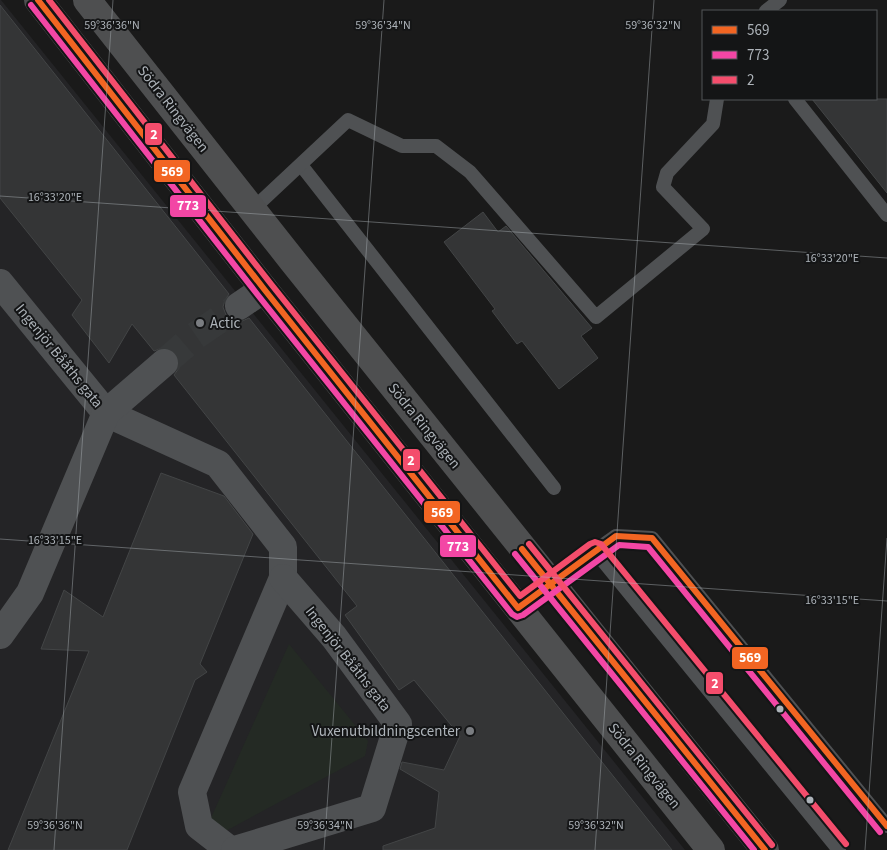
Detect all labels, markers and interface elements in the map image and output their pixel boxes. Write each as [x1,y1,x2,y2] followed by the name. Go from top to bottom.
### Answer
[702,10,877,100] legend
[84,17,140,34] text: 59°36'36"N
[355,17,411,34] text: 59°36'34"N
[625,17,681,34] text: 59°36'32"N
[747,20,769,41] text: 569
[747,45,769,66] text: 773
[132,61,214,157] street label: Södra Ringvägen
[747,70,754,91] text: 2
[144,122,163,146] line badge: 2
[150,125,158,145] text: 2
[153,159,191,183] line badge: 569
[161,162,183,182] text: 569
[28,189,82,206] text: 16°33'20"E
[169,194,207,218] line badge: 773
[177,196,199,216] text: 773
[805,250,859,267] text: 16°33'20"E
[10,299,108,413] street label: Ingenjör Bååths gata
[210,313,241,334] place label: Actic
[194,317,206,329] marker: Actic
[383,379,465,473] street label: Södra Ringvägen
[402,448,421,472] line badge: 2
[407,451,415,471] text: 2
[423,500,461,524] line badge: 569
[431,503,453,523] text: 569
[28,532,82,549] text: 16°33'15"E
[439,534,477,558] line badge: 773
[447,537,469,557] text: 773
[805,592,859,609] text: 16°33'15"E
[300,602,396,716] street label: Ingenjör Bååths gata
[731,646,769,670] line badge: 569
[739,648,761,668] text: 569
[705,671,724,695] line badge: 2
[711,674,719,694] text: 2
[775,704,785,714] unlabelled marker
[603,719,685,813] street label: Södra Ringvägen
[312,721,461,742] place label: Vuxenutbildningscenter
[464,725,476,737] marker: Vuxenutbildningscenter
[805,795,815,805] unlabelled marker
[27,817,83,834] text: 59°36'36"N
[297,817,353,834] text: 59°36'34"N
[568,817,624,834] text: 59°36'32"N

